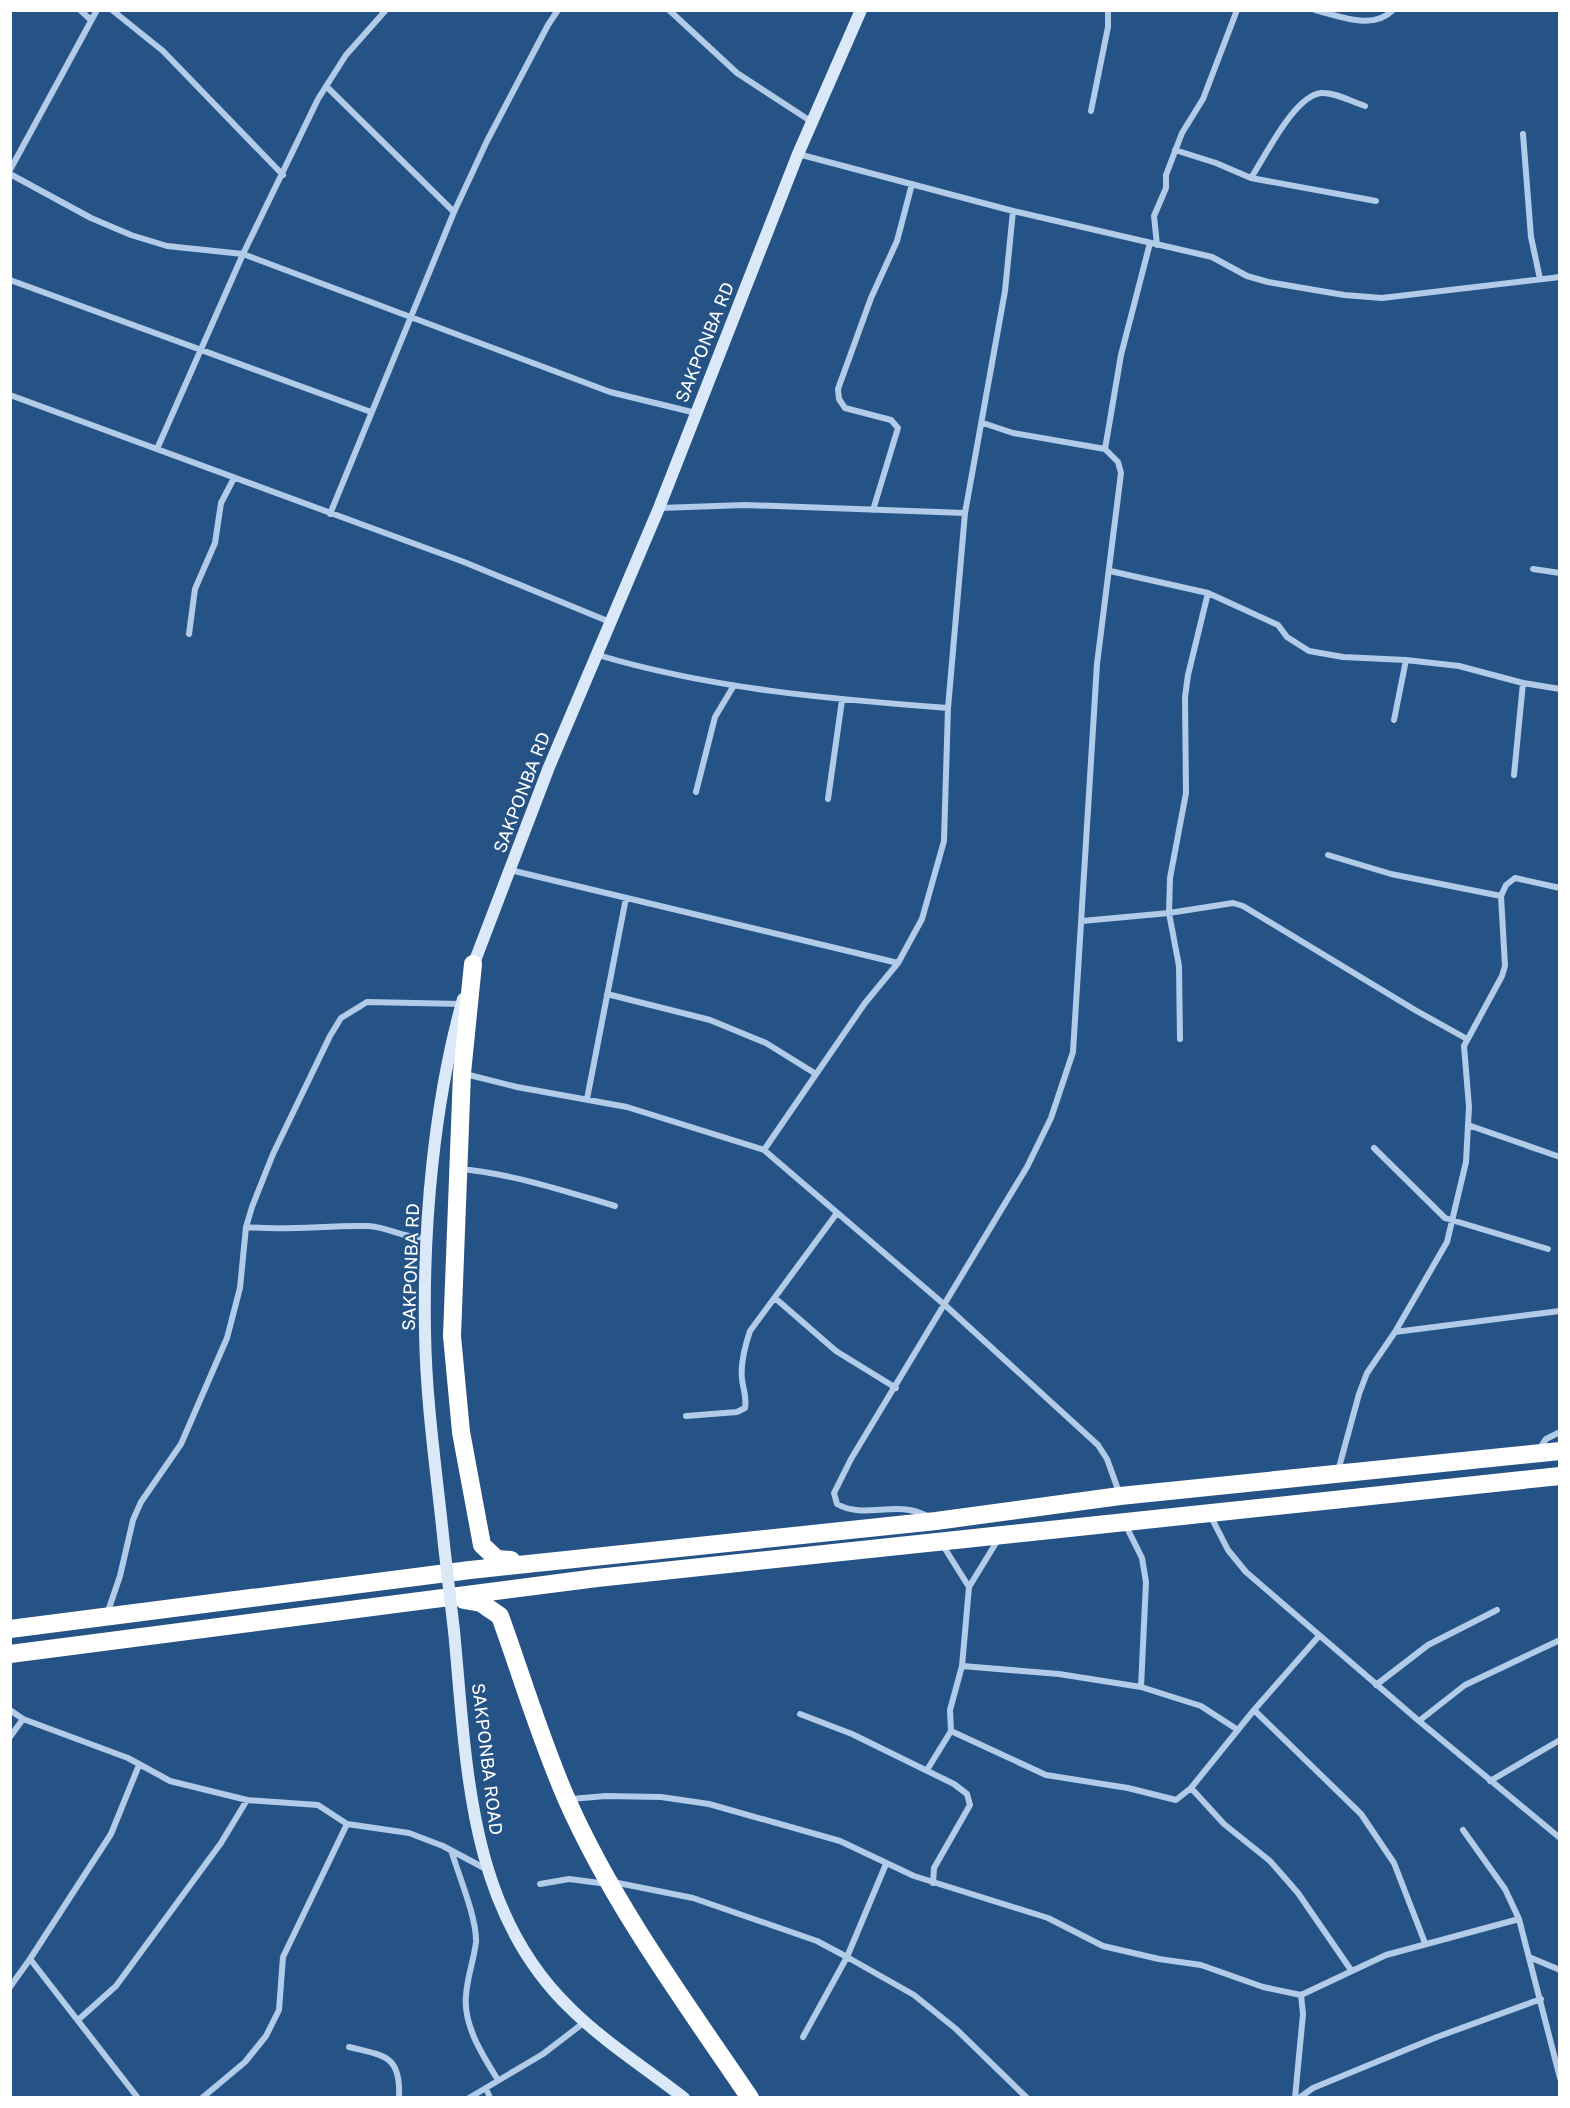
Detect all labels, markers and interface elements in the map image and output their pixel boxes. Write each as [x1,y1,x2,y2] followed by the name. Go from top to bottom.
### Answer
[670,279,738,405] street label: SAKPONBA RD
[488,728,554,856] street label: SAKPONBA RD
[397,1203,423,1331] street label: SAKPONBA RD
[468,1682,508,1836] street label: SAKPONBA ROAD

